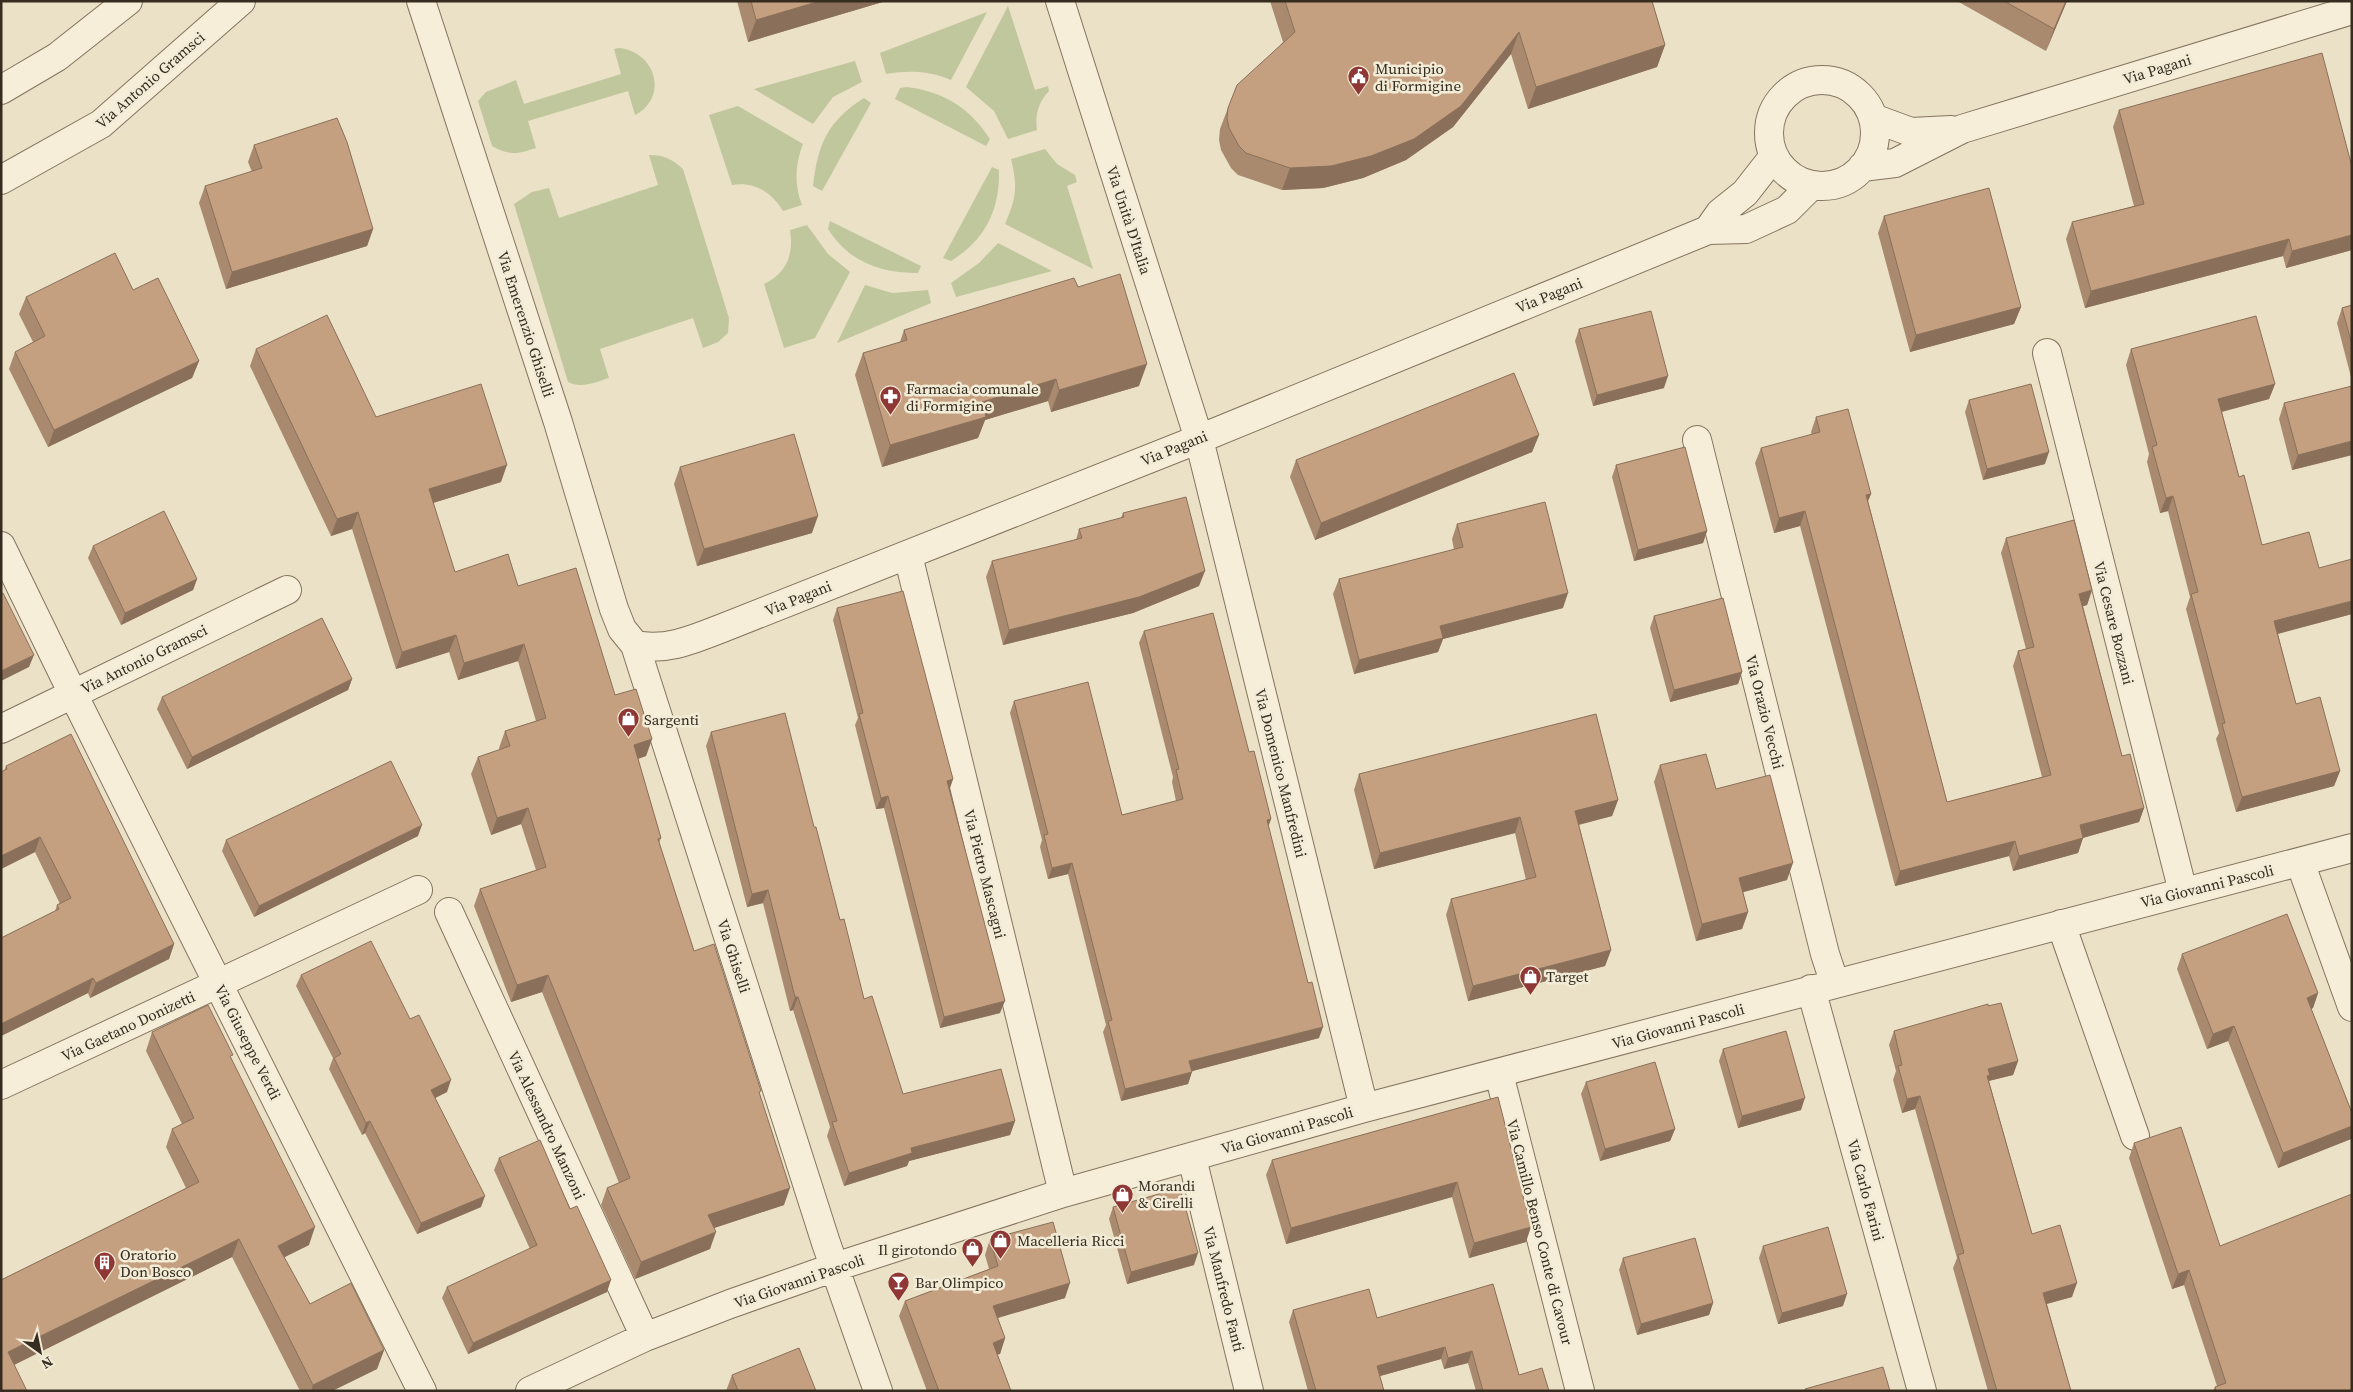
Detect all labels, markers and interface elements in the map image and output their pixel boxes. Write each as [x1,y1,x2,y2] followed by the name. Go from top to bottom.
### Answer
[91,27,209,133] street label: Via Antonio Gramsci
[2120,49,2194,89] street label: Via Pagani
[1375,58,1461,96] place label: Municipio di Formigine
[1347,65,1371,96] public building icon: Municipio di Formigine
[1102,163,1157,277] street label: Via Unità D'Italia
[492,248,560,400] street label: Via Emerenzio Ghiselli
[1513,272,1585,318] street label: Via Pagani
[906,378,1039,416] place label: Farmacia comunale di Formigine
[878,385,902,416] pharmacy icon: Farmacia comunale di Formigine
[1138,425,1210,471] street label: Via Pagani
[2089,559,2139,687] street label: Via Cesare Bozzani
[762,575,834,621] street label: Via Pagani
[77,619,211,699] street label: Via Antonio Gramsci
[1741,653,1789,771] street label: Via Orazio Vecchi
[1250,686,1312,860] street label: Via Domenico Manfredini
[616,707,640,738] shop icon: Sargenti
[644,709,699,730] place label: Sargenti
[959,807,1011,941] street label: Via Pietro Mascagni
[2138,859,2276,913] street label: Via Giovanni Pascoli
[712,916,756,996] street label: Via Ghiselli
[1518,964,1542,995] shop icon: Target
[1546,966,1588,987] place label: Target
[210,981,286,1103] street label: Via Giuseppe Verdi
[58,986,198,1066] street label: Via Gaetano Donizetti
[1609,998,1747,1054] street label: Via Giovanni Pascoli
[503,1047,591,1203] street label: Via Alessandro Manzoni
[1218,1101,1356,1159] street label: Via Giovanni Pascoli
[1502,1117,1578,1348] street label: Via Camillo Benso Conte di Cavour
[1842,1137,1890,1243] street label: Via Carlo Farini
[1138,1175,1195,1213] place label: Morandi & Cirelli
[1110,1182,1134,1213] shop icon: Morandi & Cirelli
[1198,1224,1250,1354] street label: Via Manfredo Fanti
[989,1228,1013,1259] shop icon: Macelleria Ricci
[1017,1230,1125,1251] place label: Macelleria Ricci
[961,1237,985,1268] shop icon: Il girotondo
[878,1239,957,1260] place label: Il girotondo
[120,1244,191,1282] place label: Oratorio Don Bosco
[731,1249,867,1313] street label: Via Giovanni Pascoli
[92,1251,116,1282] building icon: Oratorio Don Bosco
[887,1270,911,1301] bar icon: Bar Olimpico
[915,1272,1003,1293] place label: Bar Olimpico
[15,1327,65,1377] north arrow
[37,1352,57,1374] text: N

